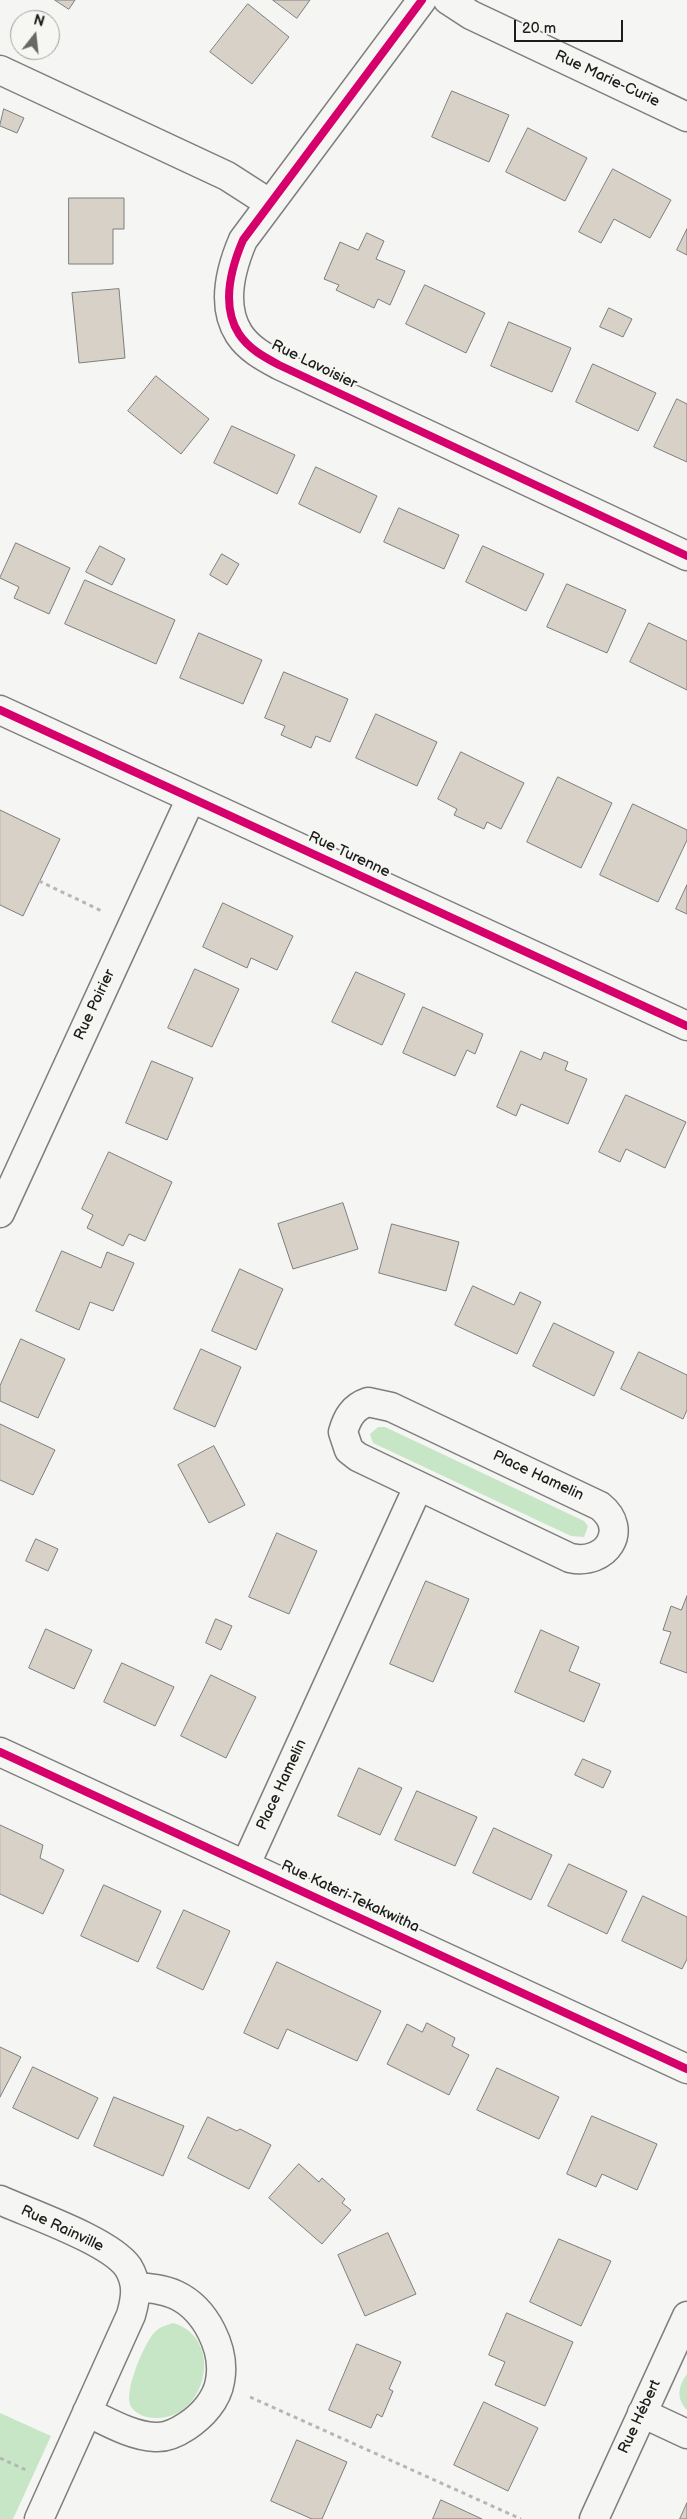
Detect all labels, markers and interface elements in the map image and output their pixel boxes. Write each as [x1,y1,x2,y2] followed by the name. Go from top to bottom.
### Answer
[10,10,60,60] north arrow
[517,10,626,42] scale bar
[32,11,46,31] text: N
[522,19,556,38] text: 20 m
[552,47,662,111] street label: Rue Marie-Curie
[268,337,360,393] street label: Rue Lavoisier
[305,828,393,882] street label: Rue Turenne
[71,967,119,1043] street label: Rue Poirier
[490,1447,586,1505] street label: Place Hamelin
[253,1737,311,1833] street label: Place Hamelin
[278,1857,422,1937] street label: Rue Kateri-Tekakwitha
[18,2202,106,2256] street label: Rue Rainville
[615,2377,665,2457] street label: Rue Hébert

